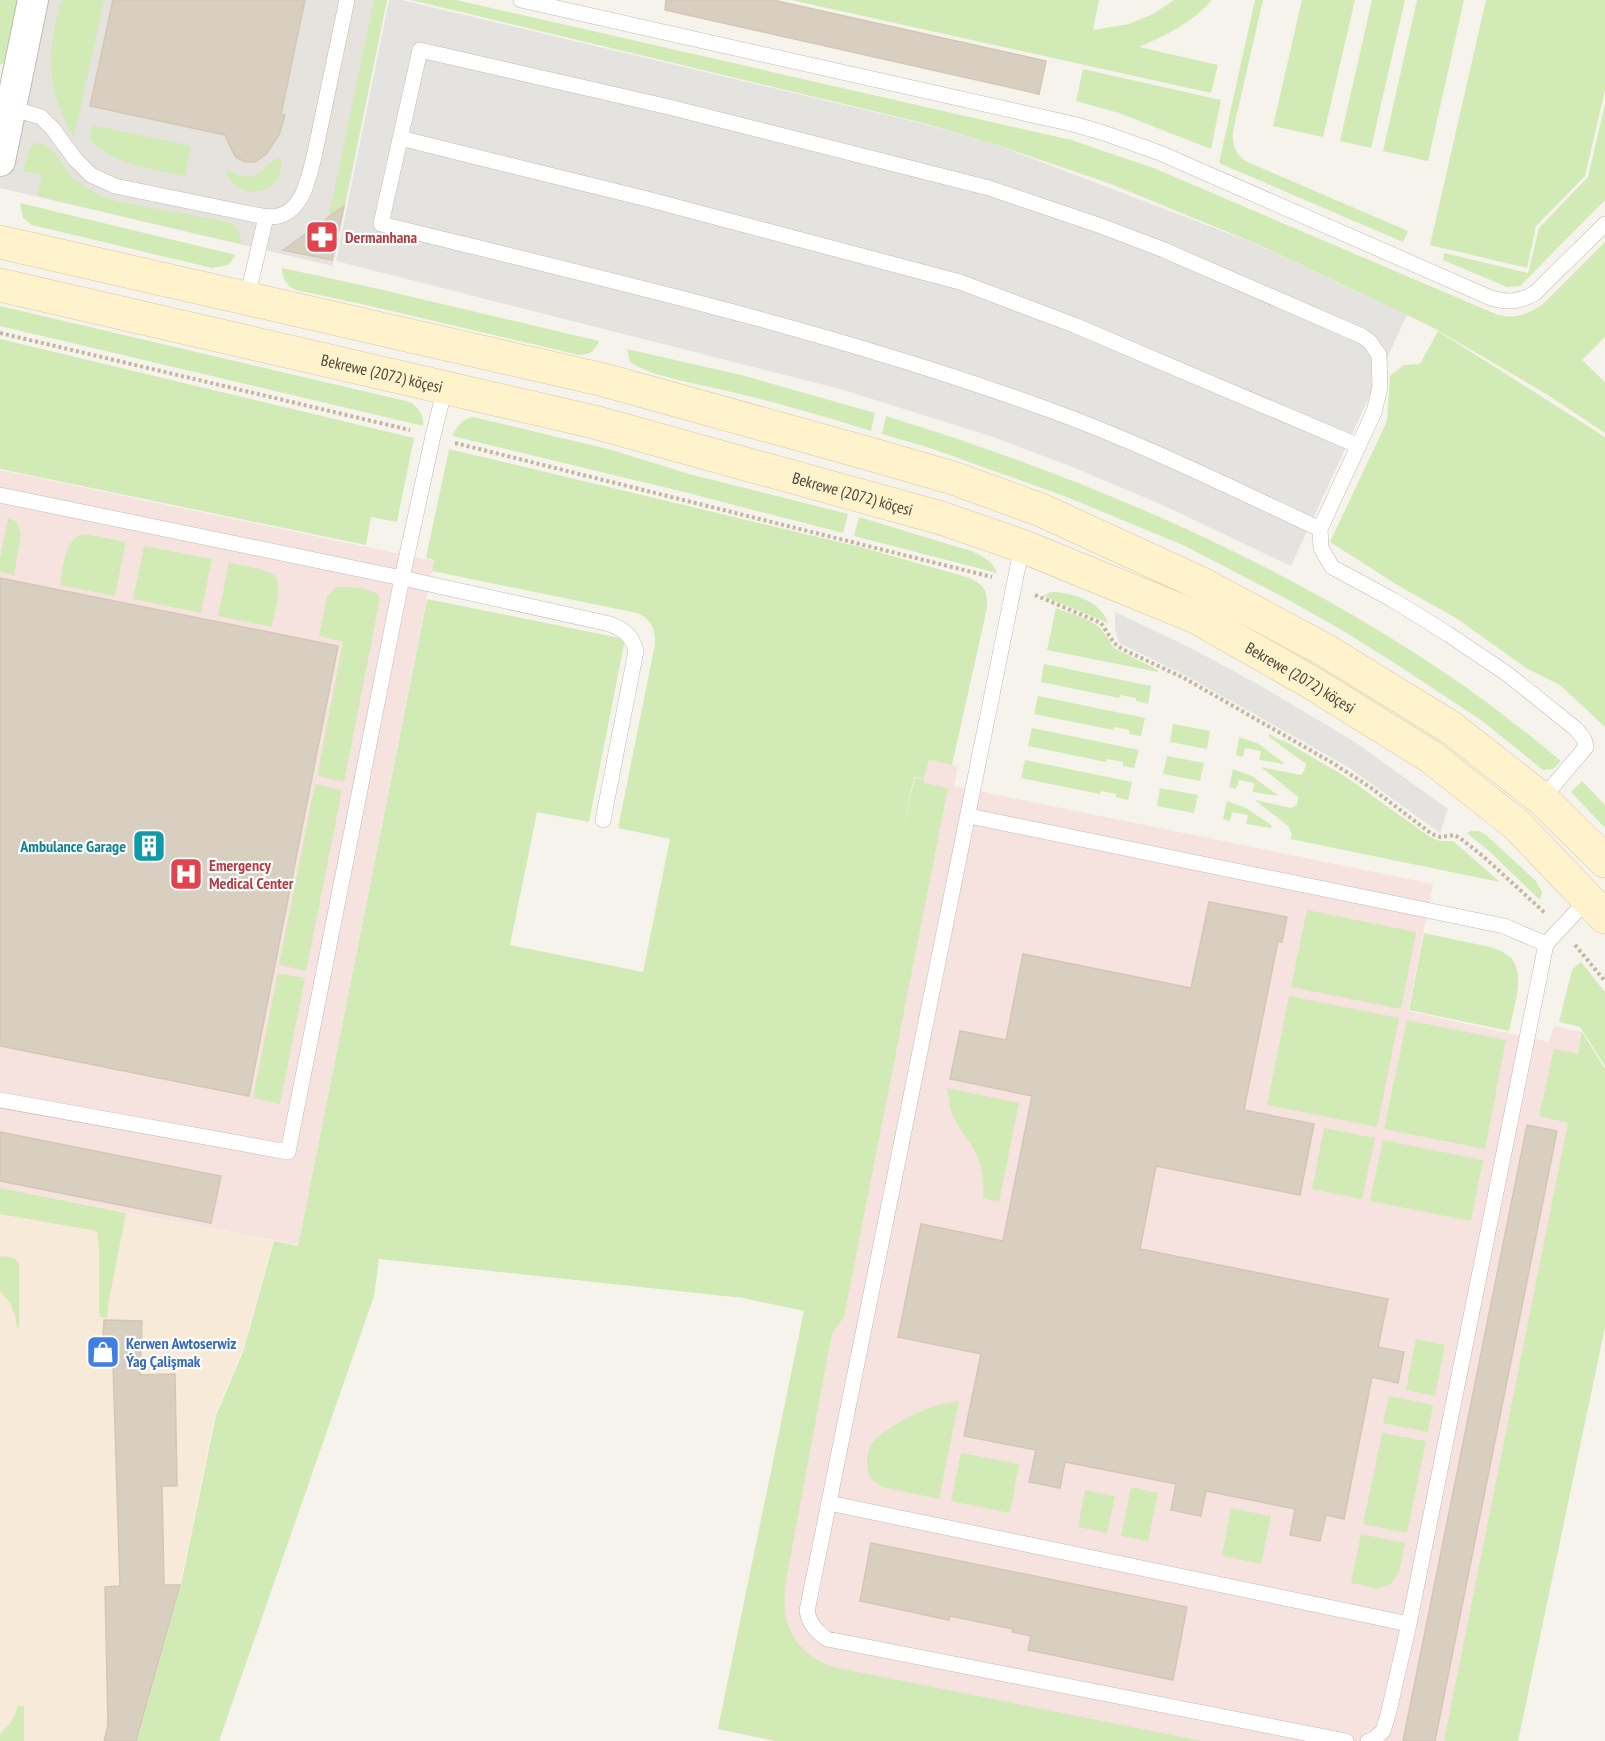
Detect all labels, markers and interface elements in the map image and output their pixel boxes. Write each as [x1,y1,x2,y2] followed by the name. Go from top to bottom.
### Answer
[304,219,340,255] pharmacy icon: Dermanhana
[345,227,417,247] place label: Dermanhana
[319,349,445,397] street label: Bekrewe (2072) köçesi
[790,467,915,520] street label: Bekrewe (2072) köçesi
[1242,637,1359,718] street label: Bekrewe (2072) köçesi
[131,828,167,864] building icon: Ambulance Garage
[19,836,126,856] place label: Ambulance Garage
[209,855,294,893] place label: Emergency Medical Center
[168,856,204,892] hospital icon: Emergency Medical Center
[125,1333,236,1371] place label: Kerwen Awtoserwiz Ýag Çalişmak
[85,1334,121,1370] shop icon: Kerwen Awtoserwiz Ýag Çalişmak

